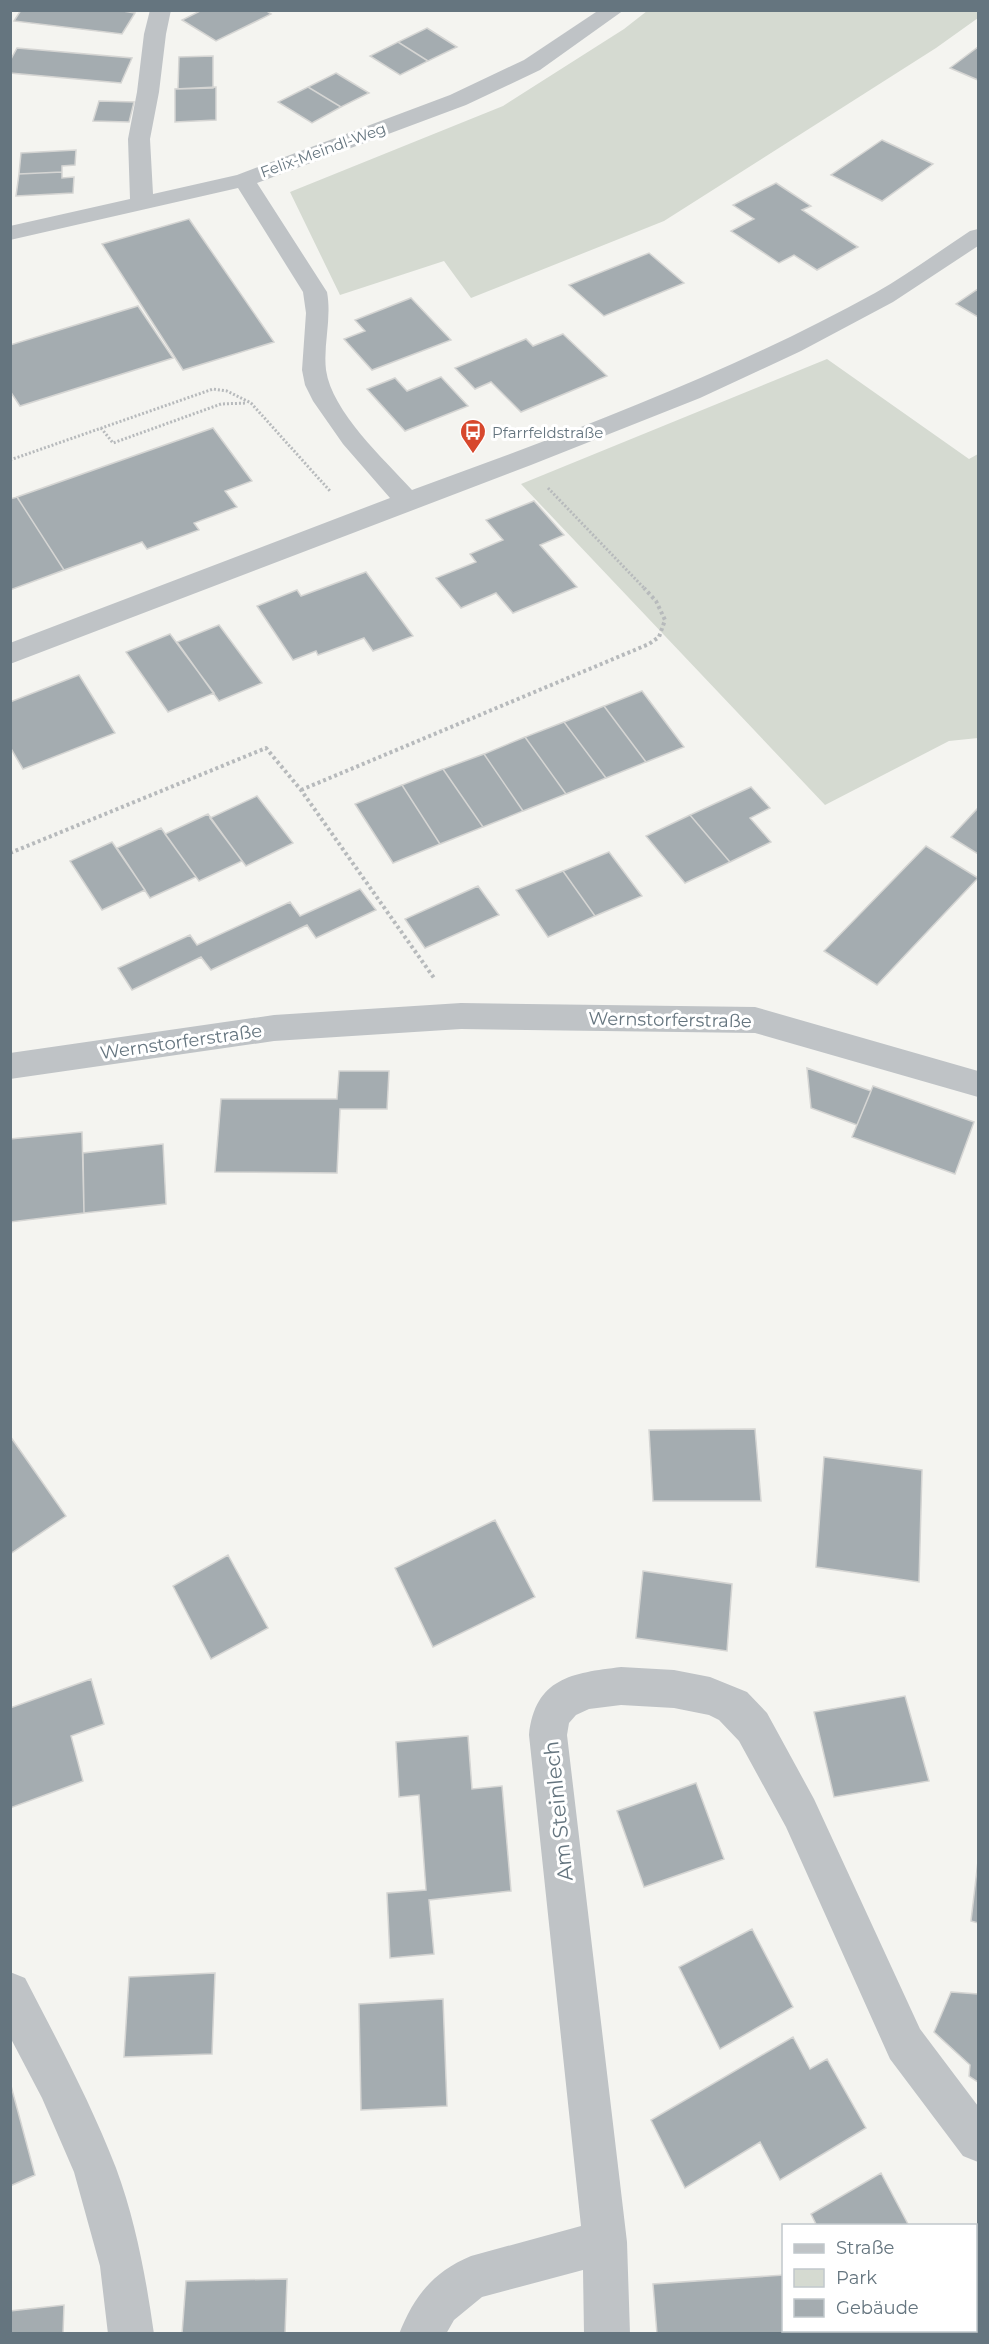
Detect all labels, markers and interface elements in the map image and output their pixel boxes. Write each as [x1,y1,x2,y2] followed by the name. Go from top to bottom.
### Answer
[258,118,388,182] street label: Felix-Meindl-Weg
[458,417,488,455] bus stop icon: Pfarrfeldstraße
[492,423,603,442] place label: Pfarrfeldstraße
[588,1008,752,1032] street label: Wernstorferstraße
[99,1020,264,1064] street label: Wernstorferstraße
[538,1740,578,1882] street label: Am Steinlech
[782,2224,977,2332] legend
[836,2237,895,2259] text: Straße
[836,2267,877,2289] text: Park
[836,2297,919,2319] text: Gebäude

